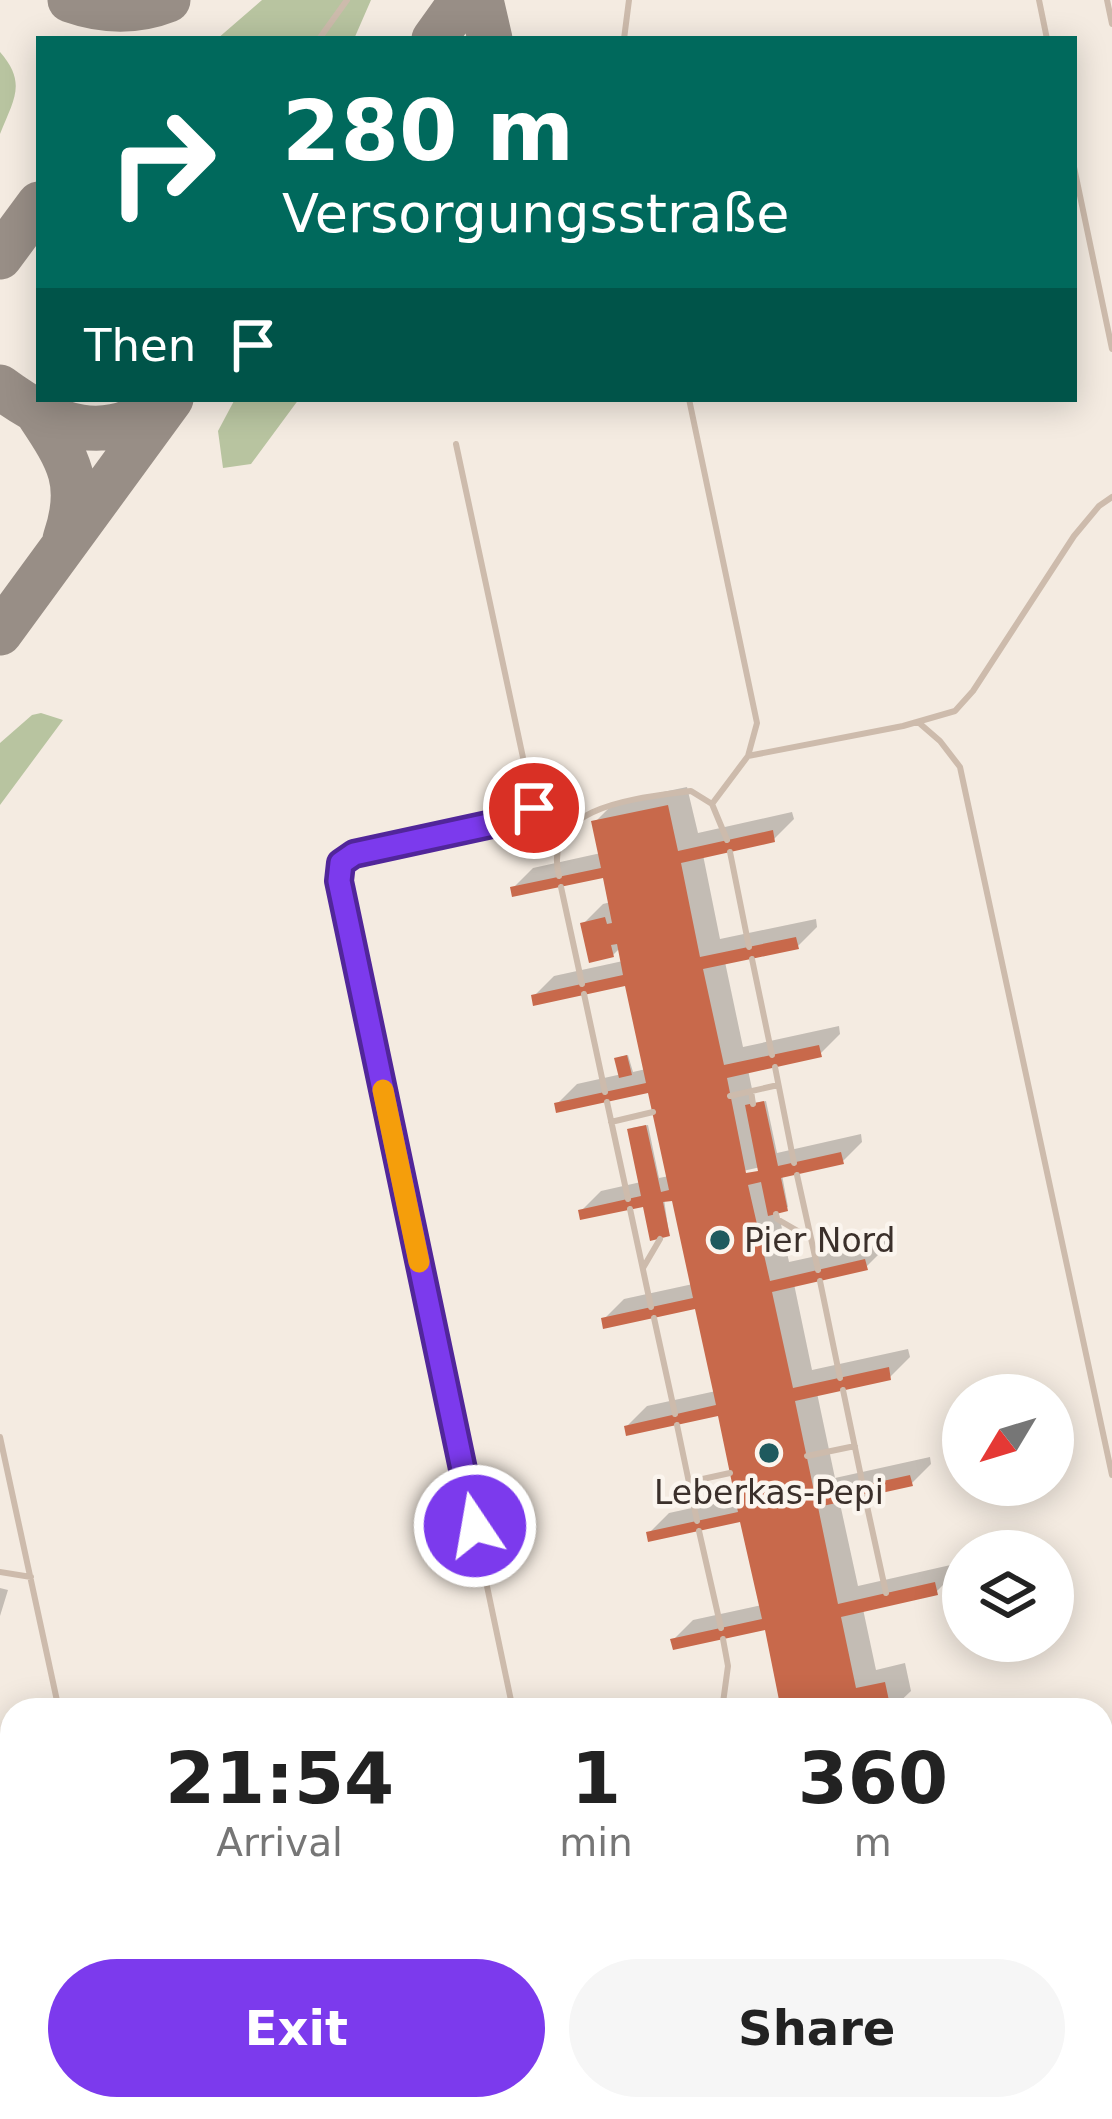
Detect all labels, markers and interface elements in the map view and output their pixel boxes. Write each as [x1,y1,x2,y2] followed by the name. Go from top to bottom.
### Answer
[282,82,574,180] text: 280 m
[84,84,240,240] icon: right
[282,182,790,245] text: Versorgungsstraße
[220,312,286,378] icon: arrive
[84,319,196,372] text: Then
[483,757,585,859] pin
[501,775,567,841] icon: arrive
[744,1221,896,1260] place label: Pier Nord
[707,1227,733,1253] marker: Pier Nord
[942,1374,1074,1506] north arrow
[942,1374,1074,1662] map controls
[756,1440,782,1466] marker: Leberkas-Pepi
[412,1463,538,1589] position arrow
[654,1473,884,1512] place label: Leberkas-Pepi
[942,1530,1074,1662] button: layers
[165,1736,394,1820] text: 21:54
[571,1736,621,1820] text: 1
[798,1736,948,1820] text: 360
[216,1820,343,1865] text: Arrival
[559,1820,633,1865] text: min
[854,1820,892,1865] text: m
[48,1959,545,2097] button: Exit
[569,1959,1065,2097] button: Share

